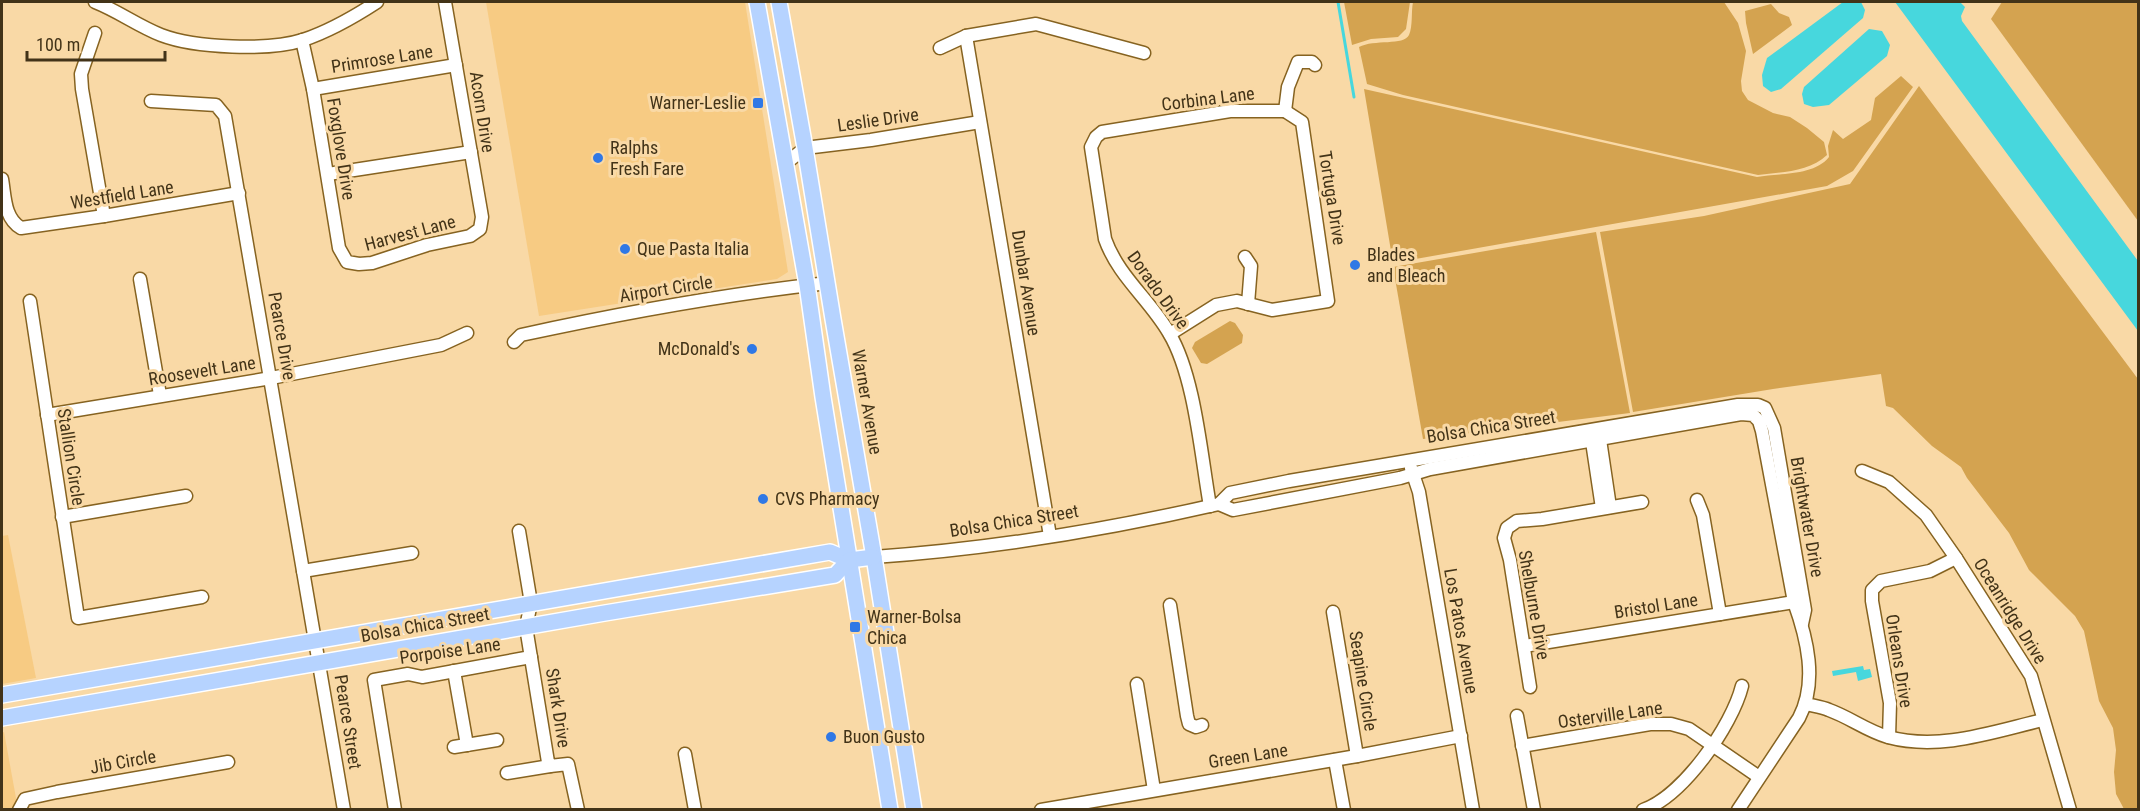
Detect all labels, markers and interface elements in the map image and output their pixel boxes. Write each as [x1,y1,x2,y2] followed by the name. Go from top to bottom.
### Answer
[27,24,165,62] scale bar
[36,34,80,55] text: 100 m
[330,40,434,77] street label: Primrose Lane
[466,70,499,154] street label: Acorn Drive
[1160,82,1256,115] street label: Corbina Lane
[649,92,746,113] place label: Warner-Leslie
[323,96,360,201] street label: Foxglove Drive
[751,96,765,110] marker: Warner-Leslie
[836,103,920,136] street label: Leslie Drive
[610,137,684,179] place label: Ralphs Fresh Fare
[1315,149,1350,246] street label: Tortuga Drive
[591,151,605,165] marker: Ralphs Fresh Fare
[69,176,175,213] street label: Westfield Lane
[362,210,458,255] street label: Harvest Lane
[1008,229,1045,337] street label: Dunbar Avenue
[637,238,749,259] place label: Que Pasta Italia
[618,242,632,256] marker: Que Pasta Italia
[1367,244,1445,286] place label: Blades and Bleach
[1123,247,1194,333] street label: Dorado Drive
[1348,258,1362,272] marker: Blades and Bleach
[618,271,714,306] street label: Airport Circle
[264,290,301,382] street label: Pearce Drive
[658,338,740,359] place label: McDonald's
[745,342,759,356] marker: McDonald's
[848,348,887,456] street label: Warner Avenue
[147,352,257,389] street label: Roosevelt Lane
[1425,406,1557,447] street label: Bolsa Chica Street
[53,407,90,507] street label: Stallion Circle
[1787,455,1828,579] street label: Brightwater Drive
[775,488,880,509] place label: CVS Pharmacy
[756,492,770,506] marker: CVS Pharmacy
[948,500,1080,541] street label: Bolsa Chica Street
[1515,549,1554,661] street label: Shelburne Drive
[1970,554,2051,668] street label: Oceanridge Drive
[1440,567,1483,695] street label: Los Patos Avenue
[1613,589,1699,622] street label: Bristol Lane
[359,603,491,646] street label: Bolsa Chica Street
[867,606,961,648] place label: Warner-Bolsa Chica
[1882,613,1917,709] street label: Orleans Drive
[848,620,862,634] marker: Warner-Bolsa Chica
[1345,629,1382,733] street label: Seapine Circle
[398,633,502,668] street label: Porpoise Lane
[542,667,575,749] street label: Shark Drive
[331,673,366,771] street label: Pearce Street
[1556,697,1664,732] street label: Osterville Lane
[843,726,925,747] place label: Buon Gusto
[824,730,838,744] marker: Buon Gusto
[1207,739,1289,772] street label: Green Lane
[88,745,157,778] street label: Jib Circle

